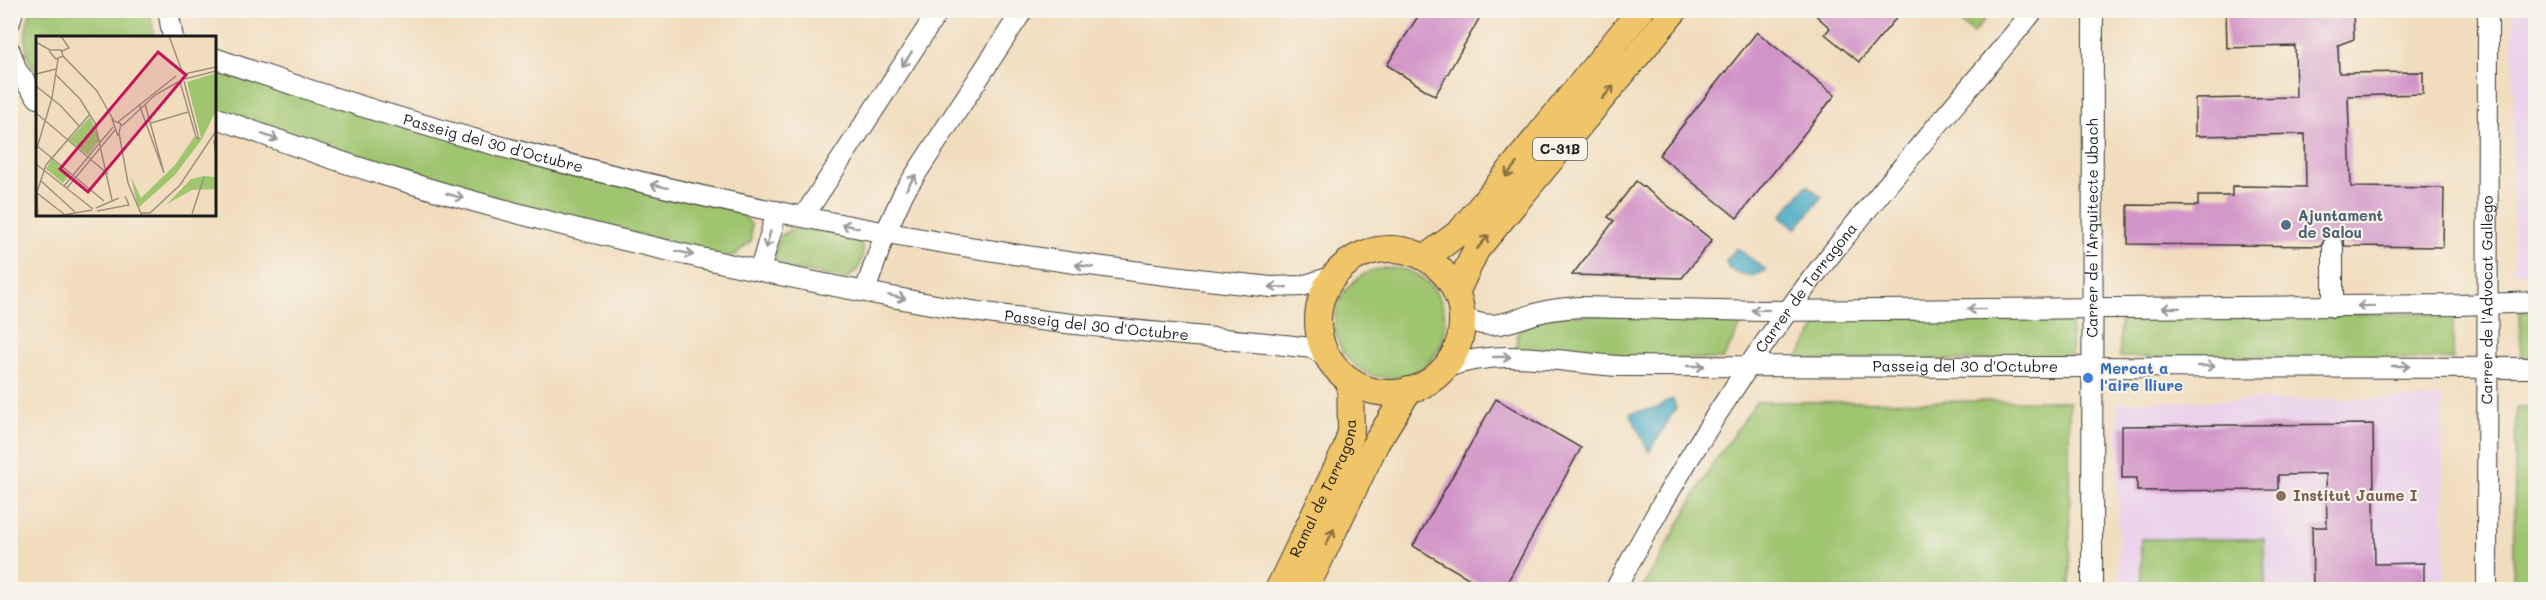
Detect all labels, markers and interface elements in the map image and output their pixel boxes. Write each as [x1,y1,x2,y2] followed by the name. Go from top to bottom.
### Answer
[36,36,216,216] inset map
[901,51,913,67] one-way arrow
[1601,84,1614,100] one-way arrow
[401,108,585,176] street label: Passeig del 30 d'Octubre
[2081,118,2102,338] street label: Carrer de l'Arquitecte Ubach
[260,132,278,143] one-way arrow
[1533,138,1587,160] road number: C-31B
[1504,162,1517,178] one-way arrow
[905,174,917,190] one-way arrow
[650,180,670,191] one-way arrow
[445,191,464,203] one-way arrow
[2476,195,2497,404] street label: Carrer de l'Advocat Gallego
[2298,205,2384,242] place label: Ajuntament de Salou
[1750,218,1861,356] street label: Carrer de Tarragona
[2279,218,2293,232] marker: Ajuntament de Salou
[841,220,860,232] one-way arrow
[762,230,774,249] one-way arrow
[1476,235,1490,250] one-way arrow
[676,248,695,260] one-way arrow
[1074,261,1094,272] one-way arrow
[1268,281,1288,293] one-way arrow
[887,292,906,304] one-way arrow
[2356,300,2376,312] one-way arrow
[2161,302,2181,314] one-way arrow
[1966,303,1986,315] one-way arrow
[1750,304,1770,316] one-way arrow
[1003,305,1190,344] street label: Passeig del 30 d'Octubre
[1491,351,1511,363] one-way arrow
[1872,356,2058,376] street label: Passeig del 30 d'Octubre
[2100,358,2183,395] place label: Mercat a l'aire lliure
[1686,360,1706,372] one-way arrow
[2196,360,2216,372] one-way arrow
[2391,360,2411,372] one-way arrow
[2081,371,2095,385] marker: Mercat a l'aire lliure
[1284,419,1360,561] street label: Ramal de Tarragona
[2293,485,2418,505] place label: Institut Jaume I
[2274,489,2288,503] marker: Institut Jaume I
[1325,528,1337,546] one-way arrow

